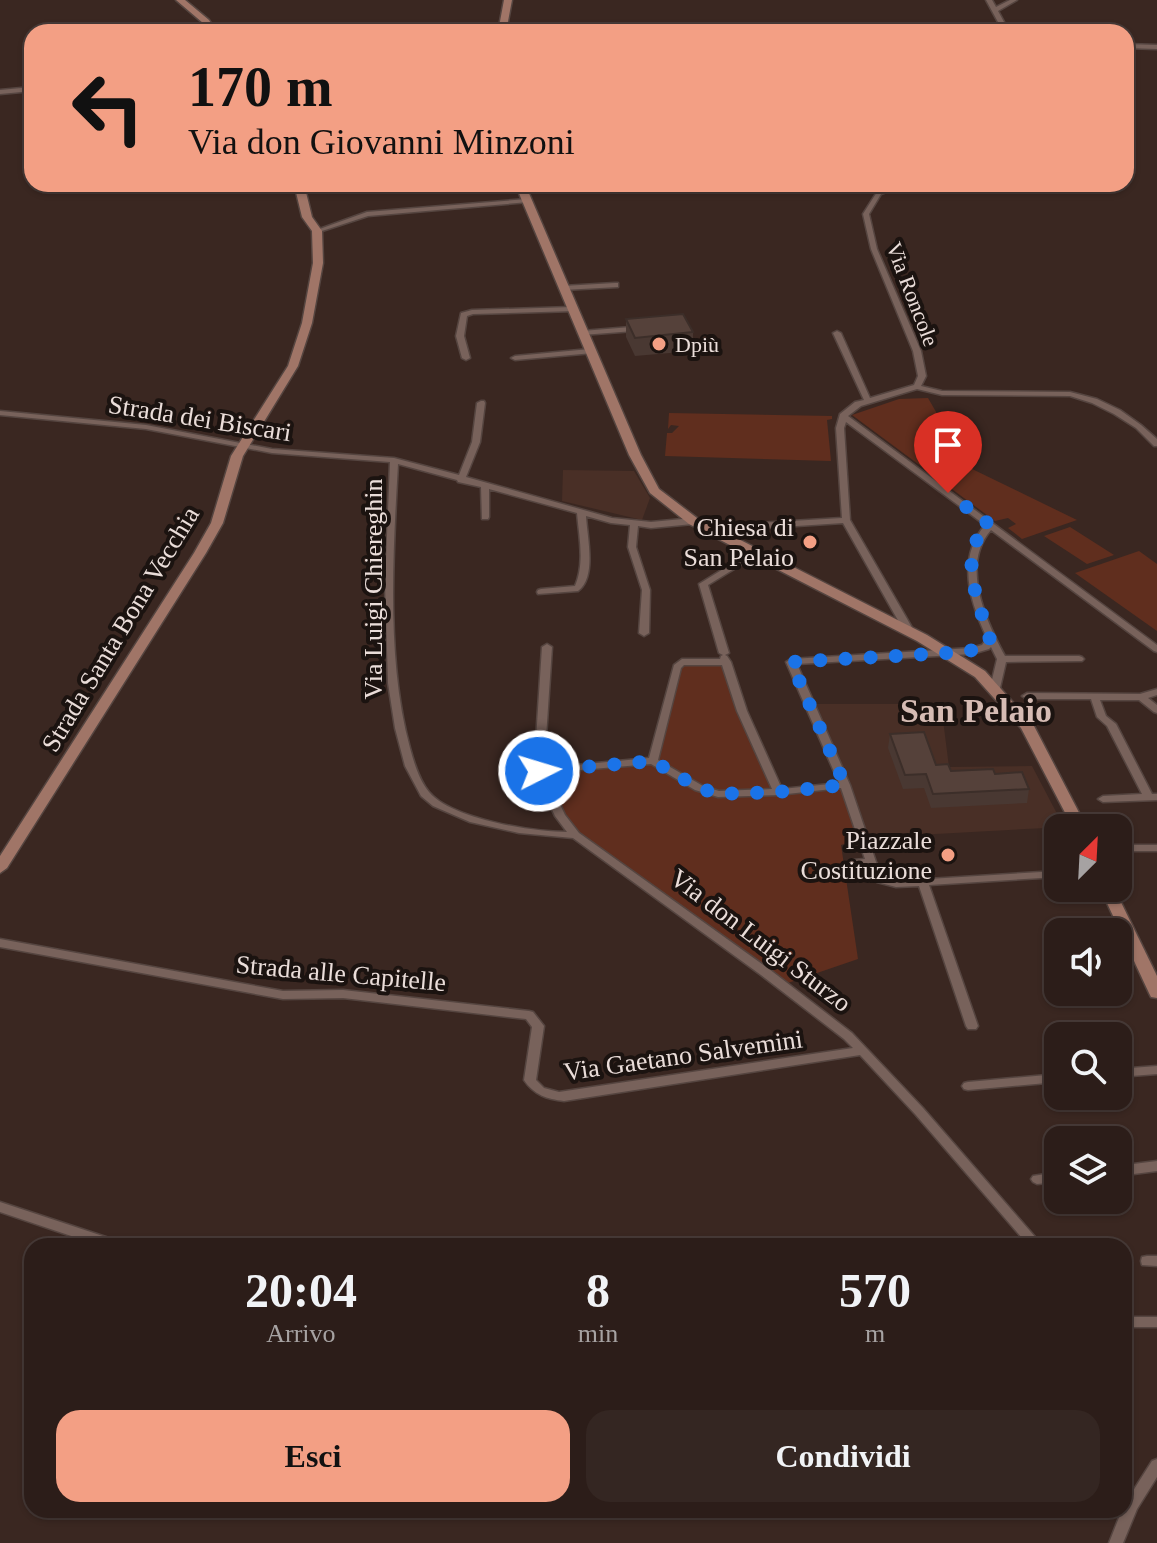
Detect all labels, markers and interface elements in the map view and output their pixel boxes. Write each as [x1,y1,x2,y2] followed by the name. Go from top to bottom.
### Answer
[56,56,160,160] icon: left
[188,56,333,118] text: 170 m
[188,122,575,162] text: Via don Giovanni Minzoni
[881,239,944,350] street label: Via Roncole
[675,332,719,357] place label: Dpiù
[650,335,668,353] marker: Dpiù
[106,390,293,447] street label: Strada dei Biscari
[914,411,982,493] pin
[926,423,970,467] icon: arrive
[359,479,388,699] street label: Via Luigi Chiereghin
[36,501,205,757] street label: Strada Santa Bona Vecchia
[684,513,794,572] place label: Chiesa di San Pelaio
[801,533,819,551] marker: Chiesa di San Pelaio
[900,692,1052,729] district label: San Pelaio
[497,729,581,813] position arrow
[1044,814,1132,902] north arrow
[1044,814,1132,1214] map controls
[801,826,932,885] place label: Piazzale Costituzione
[939,846,957,864] marker: Piazzale Costituzione
[665,863,857,1018] street label: Via don Luigi Sturzo
[1044,918,1132,1006] button: sound
[235,950,447,997] street label: Strada alle Capitelle
[1044,1022,1132,1110] button: search
[562,1024,804,1087] street label: Via Gaetano Salvemini
[1044,1126,1132,1214] button: layers
[245,1264,357,1317] text: 20:04
[586,1264,610,1317] text: 8
[839,1264,911,1317] text: 570
[266,1319,336,1348] text: Arrivo
[578,1319,618,1348] text: min
[865,1319,885,1348] text: m
[56,1410,570,1502] button: Esci
[586,1410,1100,1502] button: Condividi

